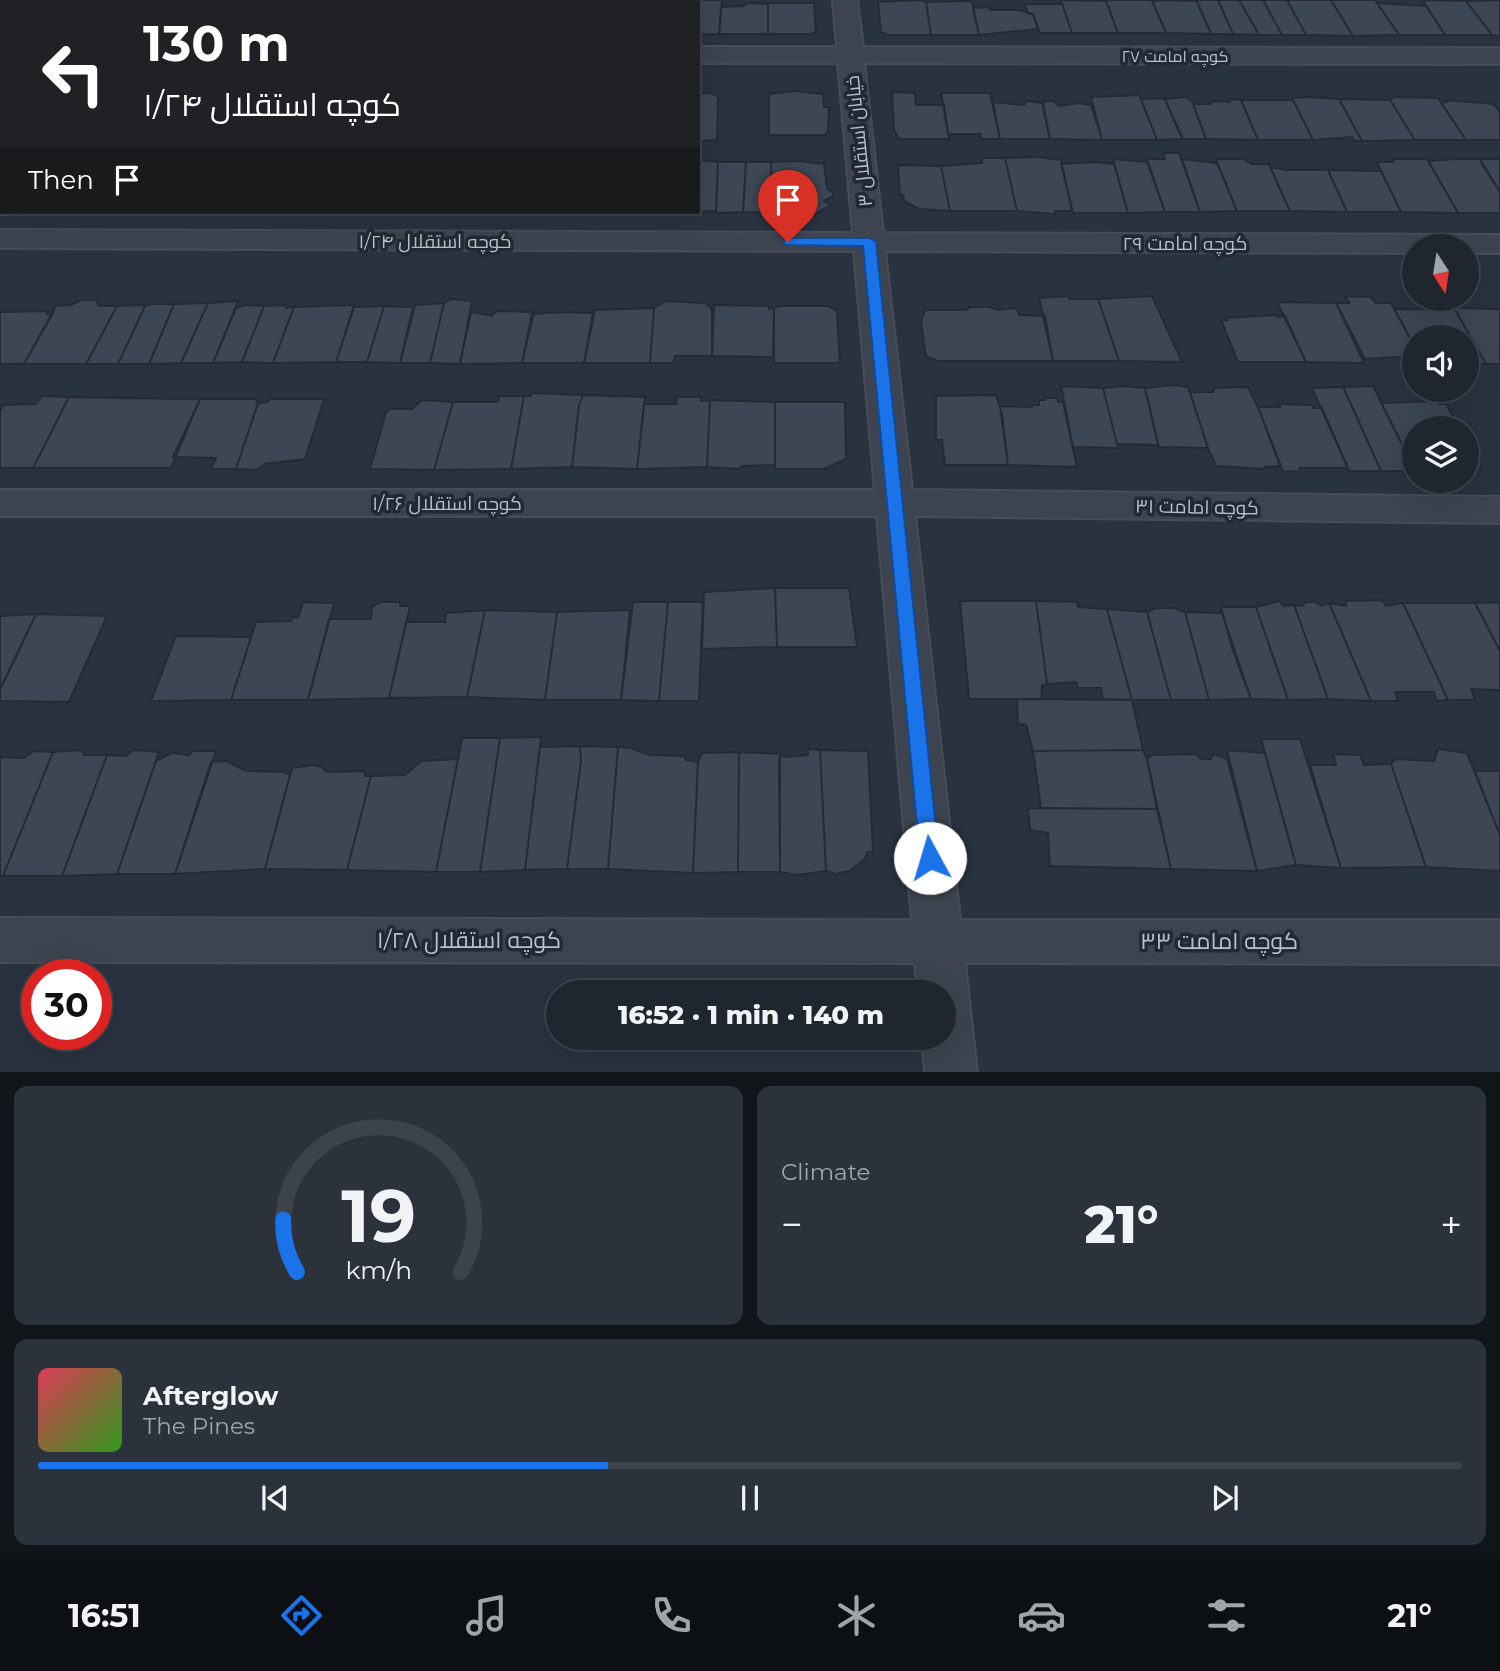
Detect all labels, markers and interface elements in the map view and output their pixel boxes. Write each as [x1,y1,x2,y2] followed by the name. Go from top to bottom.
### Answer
[143,14,290,73] text: 130 m
[28,28,119,119] icon: left
[1122,47,1228,68] street label: کوچه امامت ۲۷
[841,74,877,208] street label: خیابان استقلال ۳
[143,85,401,124] text: کوچه استقلال ۱/۲۴
[108,161,146,199] icon: arrive
[28,164,94,196] text: Then
[758,170,818,242] pin
[769,181,807,219] icon: arrive
[358,230,512,254] street label: کوچه استقلال ۱/۲۴
[1123,232,1247,256] street label: کوچه امامت ۲۹
[1402,234,1479,312] north arrow
[1402,234,1479,493] map controls
[1402,325,1479,402] button: sound
[1402,416,1479,493] button: layers
[372,492,522,516] street label: کوچه استقلال ۱/۲۶
[1135,494,1259,521] street label: کوچه امامت ۳۱
[893,821,967,895] position arrow
[377,926,561,955] street label: کوچه استقلال ۱/۲۸
[1140,927,1298,956] street label: کوچه امامت ۳۳
[21,959,112,1050] speed limit sign: 30
[618,999,884,1031] text: 16:52 · 1 min · 140 m
[781,1158,870,1186] text: Climate
[341,1172,416,1260] text: 19
[1085,1193,1158,1256] text: 21°
[781,1201,803,1248] text: −
[1440,1201,1462,1248] text: +
[345,1254,412,1284] text: km/h
[143,1380,278,1412] text: Afterglow
[143,1412,255,1440] text: The Pines
[256,1479,294,1517] icon: previous
[731,1479,769,1517] icon: pause
[1206,1479,1244,1517] icon: next
[277,1591,326,1640] icon: directions
[462,1591,511,1640] icon: music
[647,1591,696,1640] icon: phone
[832,1591,881,1640] icon: climate
[1017,1591,1066,1640] icon: car
[1202,1591,1251,1640] icon: filters
[68,1596,141,1635] text: 16:51
[1387,1596,1432,1635] text: 21°

